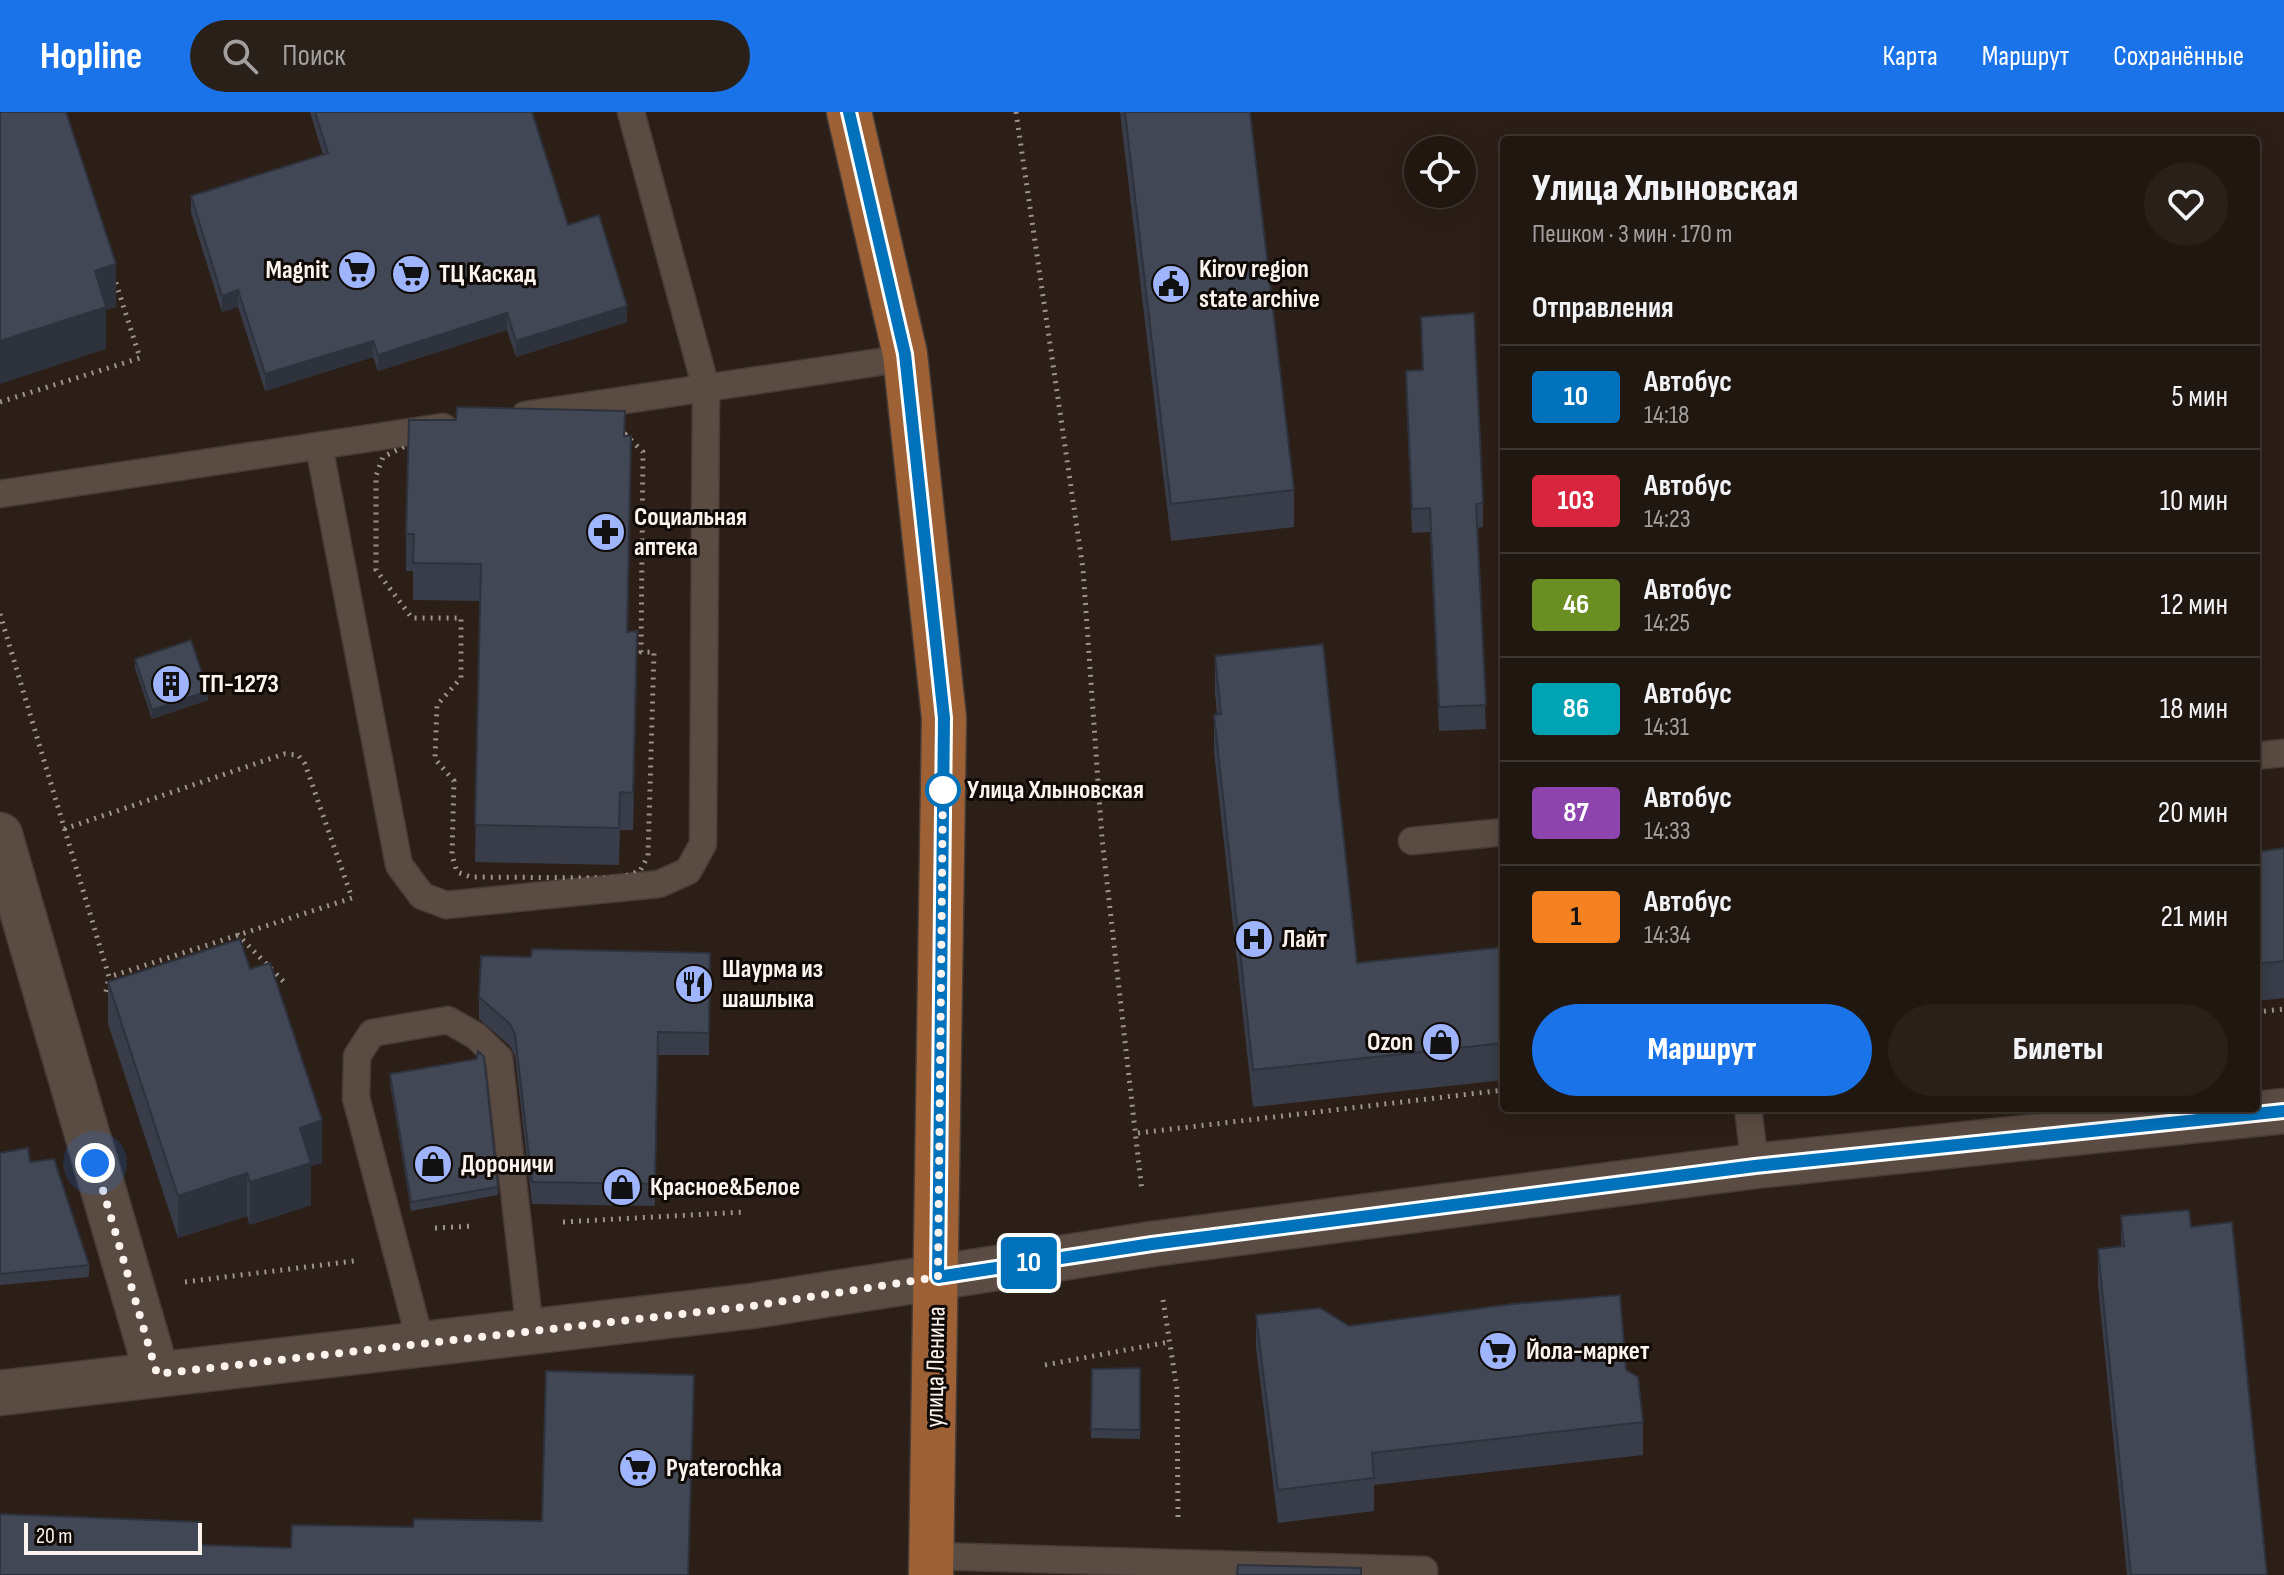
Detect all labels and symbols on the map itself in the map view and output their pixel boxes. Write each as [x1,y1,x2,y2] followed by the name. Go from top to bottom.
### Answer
[336,249,378,291] supermarket icon: Magnit
[390,253,432,295] supermarket icon: ТЦ Каскад
[1199,254,1320,315] place label: Kirov region state archive
[266,255,329,286] place label: Magnit
[439,259,536,290] place label: ТЦ Каскад
[1150,263,1192,305] public building icon: Kirov region state archive
[634,502,747,563] place label: Социальная аптека
[585,511,627,553] pharmacy icon: Социальная аптека
[150,663,192,705] building icon: ТП-1273
[199,669,279,700] place label: ТП-1273
[926,773,960,807] marker: Улица Хлыновская
[967,775,1144,806] place label: Улица Хлыновская
[1233,918,1275,960] hospital icon: Лайт
[1282,924,1327,955] place label: Лайт
[722,954,823,1015] place label: Шаурма из шашлыка
[673,963,715,1005] restaurant icon: Шаурма из шашлыка
[1420,1021,1462,1063] shop icon: Ozon
[1367,1027,1413,1058] place label: Ozon
[75,1143,115,1183] your location
[412,1143,454,1185] shop icon: Дороничи
[461,1149,554,1180] place label: Дороничи
[601,1166,643,1208] shop icon: Красное&Белое
[650,1172,800,1203] place label: Красное&Белое
[993,1237,1065,1289] line badge: 10
[919,1306,953,1428] street label: улица Ленина
[1477,1330,1519,1372] supermarket icon: Йола-маркет
[1526,1336,1650,1367] place label: Йола-маркет
[617,1447,659,1489] supermarket icon: Pyaterochka
[666,1453,782,1484] place label: Pyaterochka
[24,1519,202,1555] scale bar

